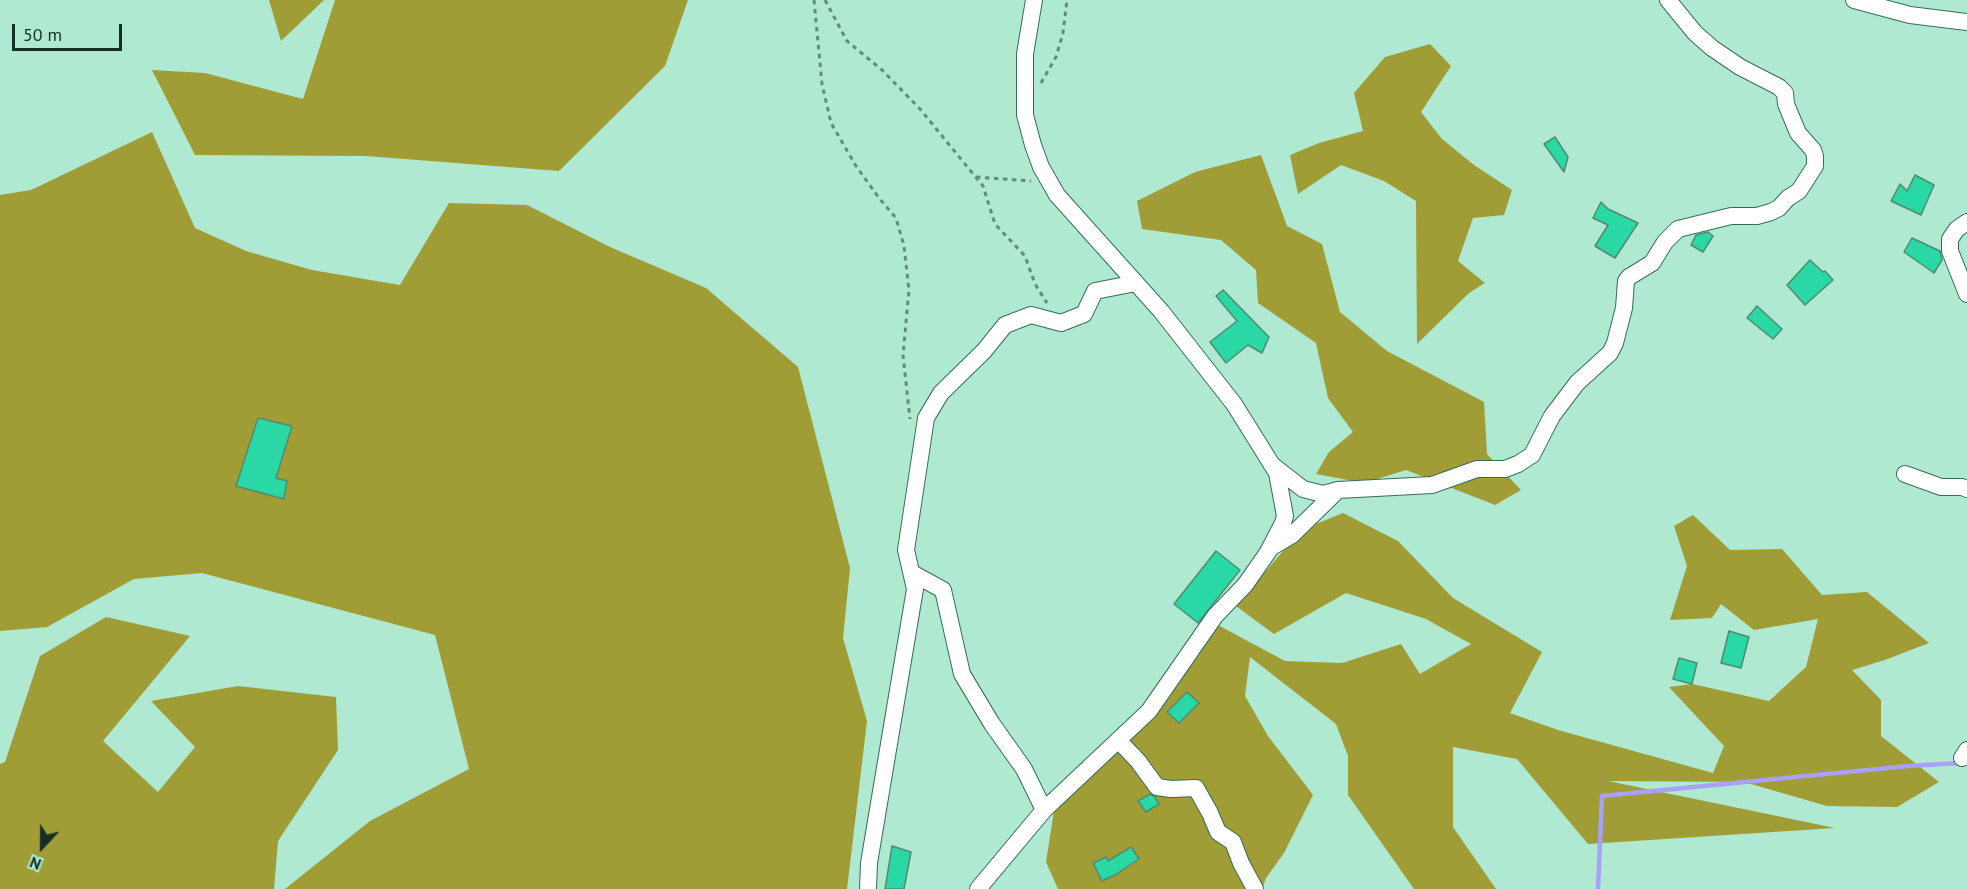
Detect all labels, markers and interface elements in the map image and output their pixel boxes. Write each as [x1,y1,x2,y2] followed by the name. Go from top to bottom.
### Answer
[15,12,124,50] scale bar
[23,23,62,46] text: 50 m
[12,817,72,877] north arrow
[27,852,44,875] text: N

